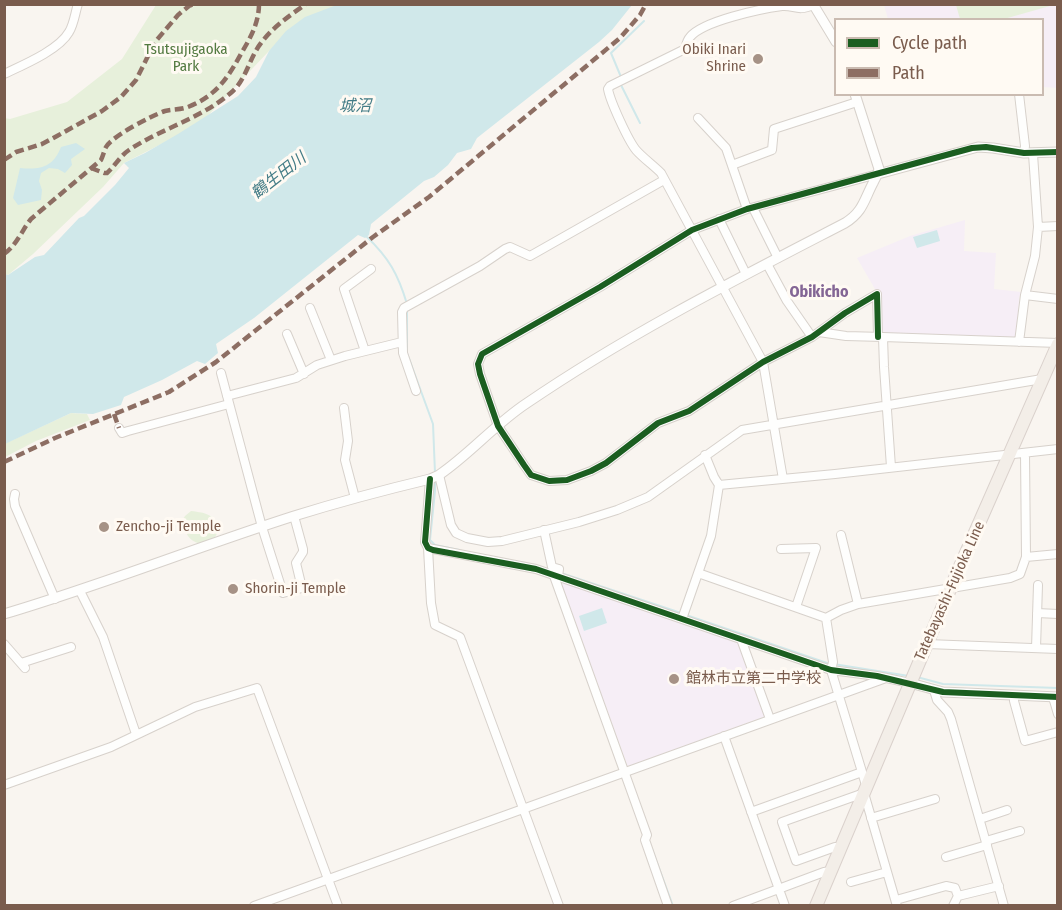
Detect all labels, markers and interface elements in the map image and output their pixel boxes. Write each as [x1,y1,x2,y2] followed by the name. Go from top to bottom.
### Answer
[834,18,1044,96] legend
[892,32,967,54] text: Cycle path
[144,41,228,76] park label: Tsutsujigaoka Park
[682,41,746,76] place label: Obiki Inari Shrine
[751,52,765,66] marker: Obiki Inari Shrine
[892,62,925,84] text: Path
[339,97,371,117] water label: 城沼
[248,149,310,203] water label: 鶴生田川
[789,283,849,303] district label: Obikicho
[116,518,221,536] place label: Zencho-ji Temple
[911,519,989,663] street label: Tatebayashi-Fujioka Line
[97,520,111,534] marker: Zencho-ji Temple
[245,580,346,598] place label: Shorin-ji Temple
[226,582,240,596] marker: Shorin-ji Temple
[686,670,821,688] place label: 館林市立第二中学校
[667,672,681,686] marker: 館林市立第二中学校

